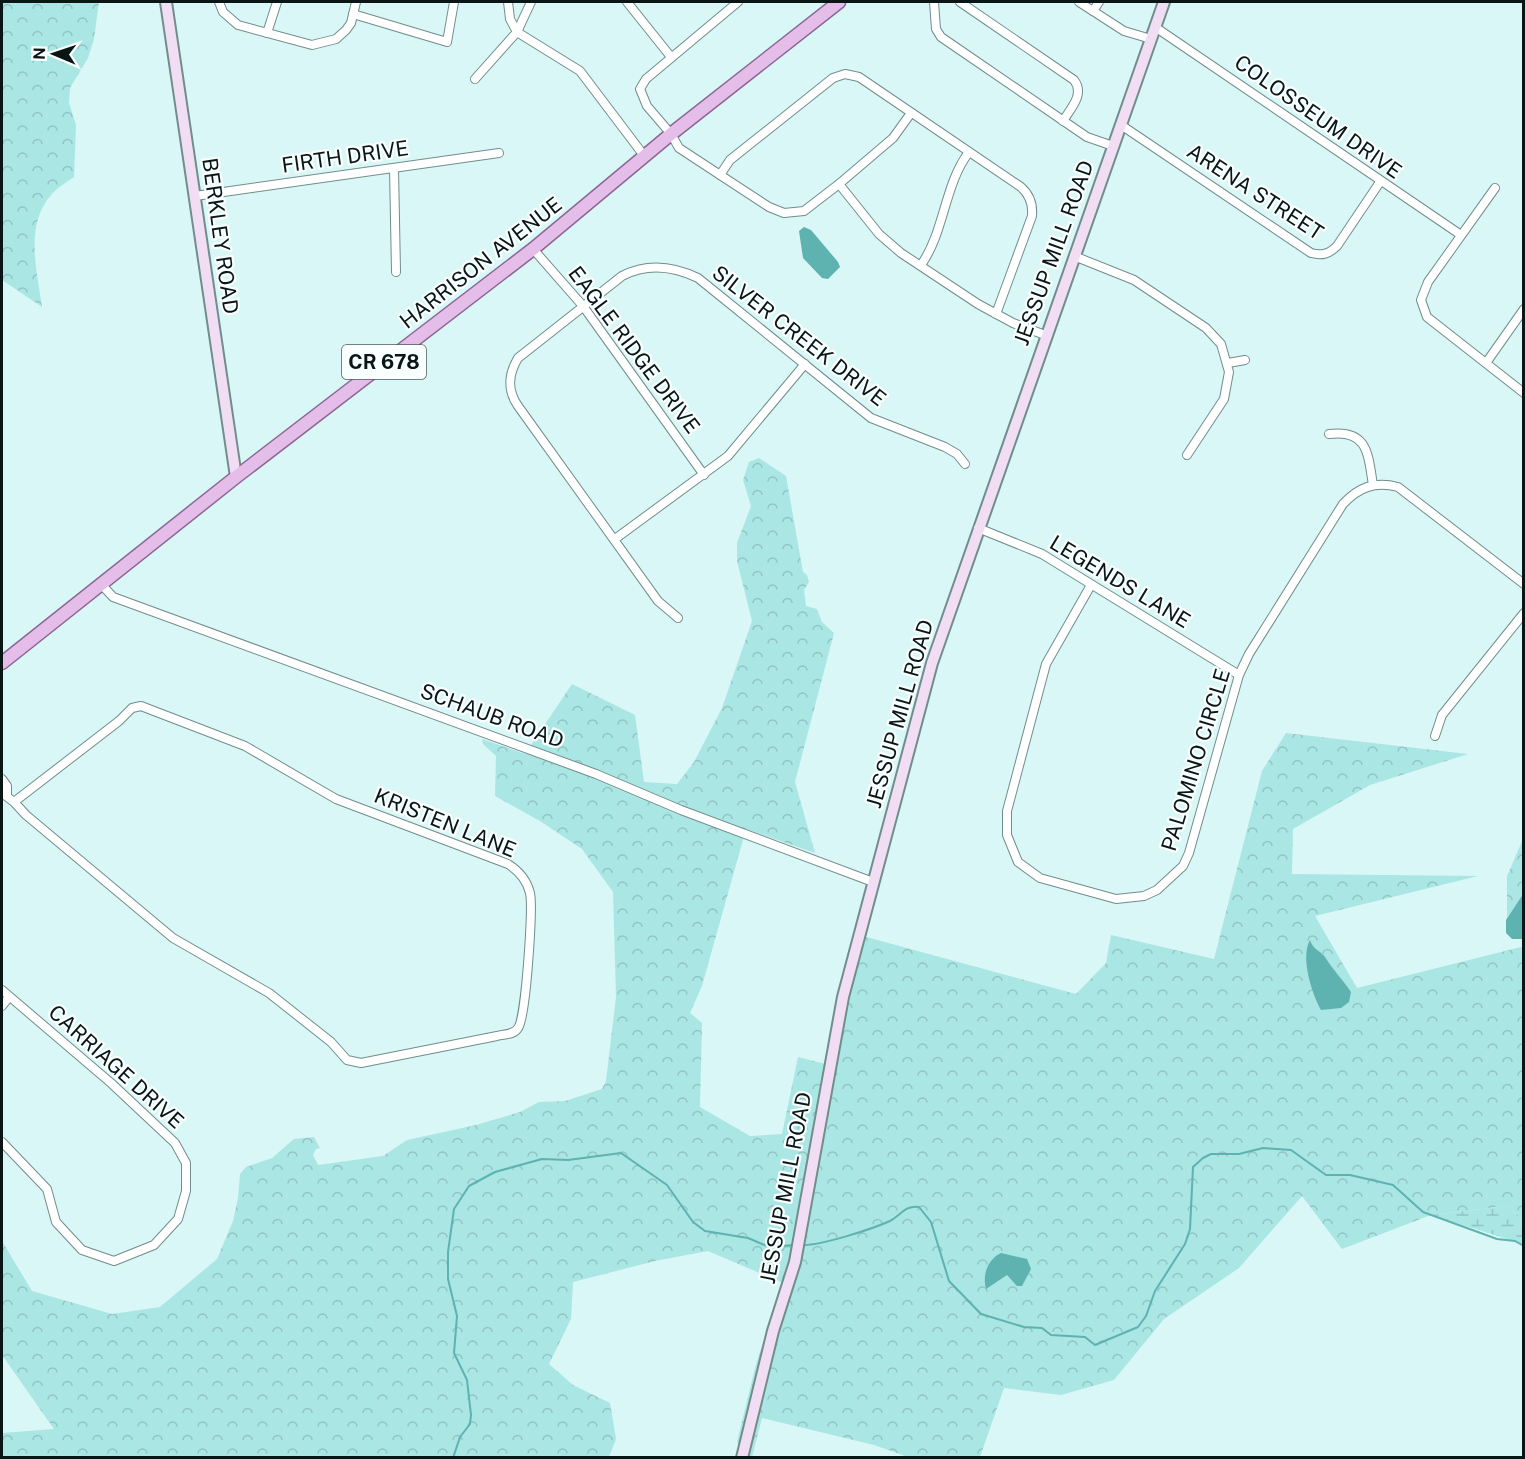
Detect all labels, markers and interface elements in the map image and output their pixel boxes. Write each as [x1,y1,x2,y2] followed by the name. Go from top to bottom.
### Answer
[24,24,84,84] north arrow
[30,47,49,60] text: N
[1230,49,1407,184] street label: COLOSSEUM DRIVE
[280,135,410,178] street label: FIRTH DRIVE
[1182,138,1328,245] street label: ARENA STREET
[197,156,244,316] street label: BERKLEY ROAD
[1008,157,1099,349] street label: JESSUP MILL ROAD
[395,192,567,334] street label: HARRISON AVENUE
[707,260,891,411] street label: SILVER CREEK DRIVE
[563,261,705,438] street label: EAGLE RIDGE DRIVE
[342,345,426,379] road number: CR 678
[1046,530,1195,633] street label: LEGENDS LANE
[861,617,938,811] street label: JESSUP MILL ROAD
[1156,666,1235,854] street label: PALOMINO CIRCLE
[417,678,567,753] street label: SCHAUB ROAD
[371,783,520,862] street label: KRISTEN LANE
[44,999,189,1134] street label: CARRIAGE DRIVE
[755,1090,816,1286] street label: JESSUP MILL ROAD

